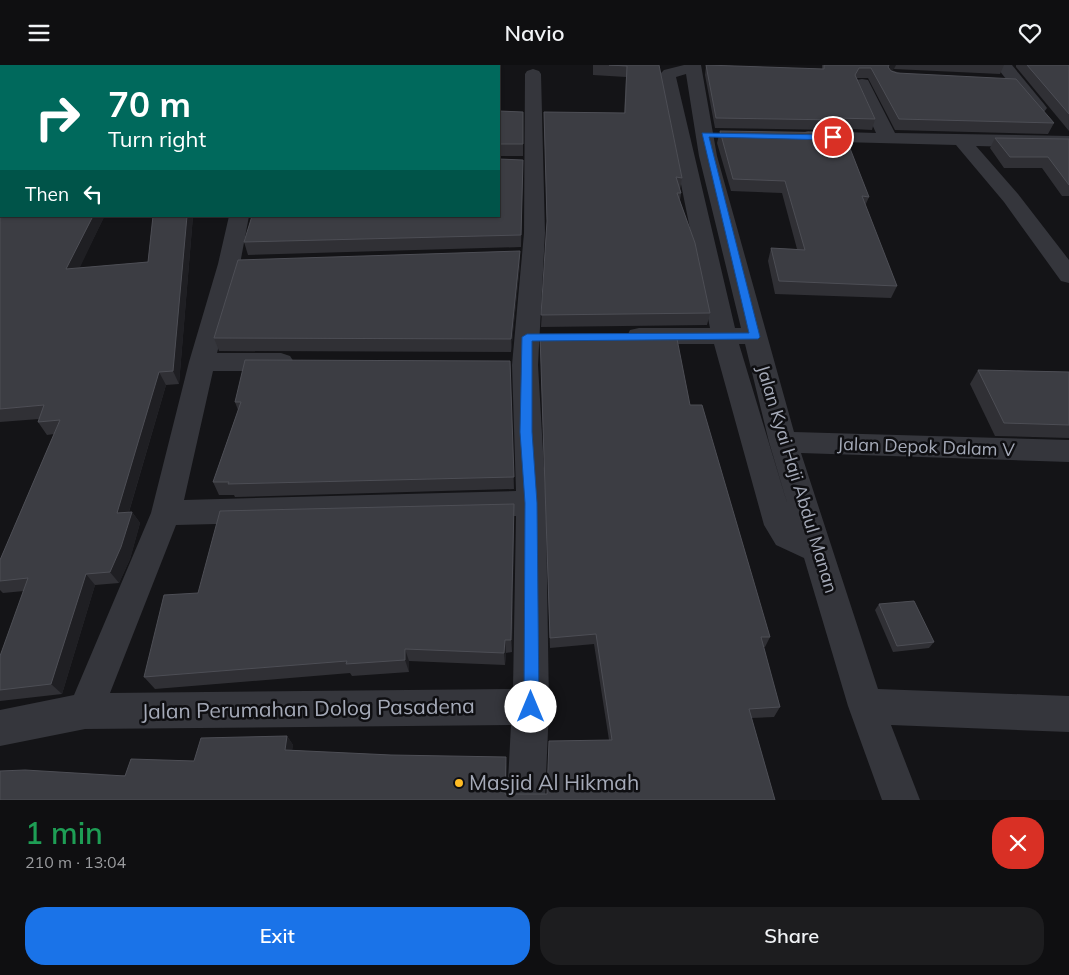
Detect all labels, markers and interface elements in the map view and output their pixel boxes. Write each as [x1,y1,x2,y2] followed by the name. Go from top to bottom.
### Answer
[25,19,53,47] icon: menu
[505,19,564,47] text: Navio
[1016,19,1044,47] icon: heart
[108,82,191,126] text: 70 m
[25,85,90,150] icon: right
[812,116,854,158] pin
[819,123,847,151] icon: arrive
[108,125,206,153] text: Turn right
[79,180,107,208] icon: left
[25,182,69,206] text: Then
[752,362,843,596] street label: Jalan Kyai Haji Abdul Manan
[837,432,1016,461] street label: Jalan Depok Dalam V
[504,680,556,732] position arrow
[141,692,475,724] street label: Jalan Perumahan Dolog Pasadena
[469,769,639,795] place label: Masjid Al Hikmah
[453,777,465,789] marker: Masjid Al Hikmah
[25,814,103,852] text: 1 min
[992,817,1044,869] button: close
[25,852,126,872] text: 210 m · 13:04
[25,907,530,965] button: Exit
[540,907,1044,965] button: Share

